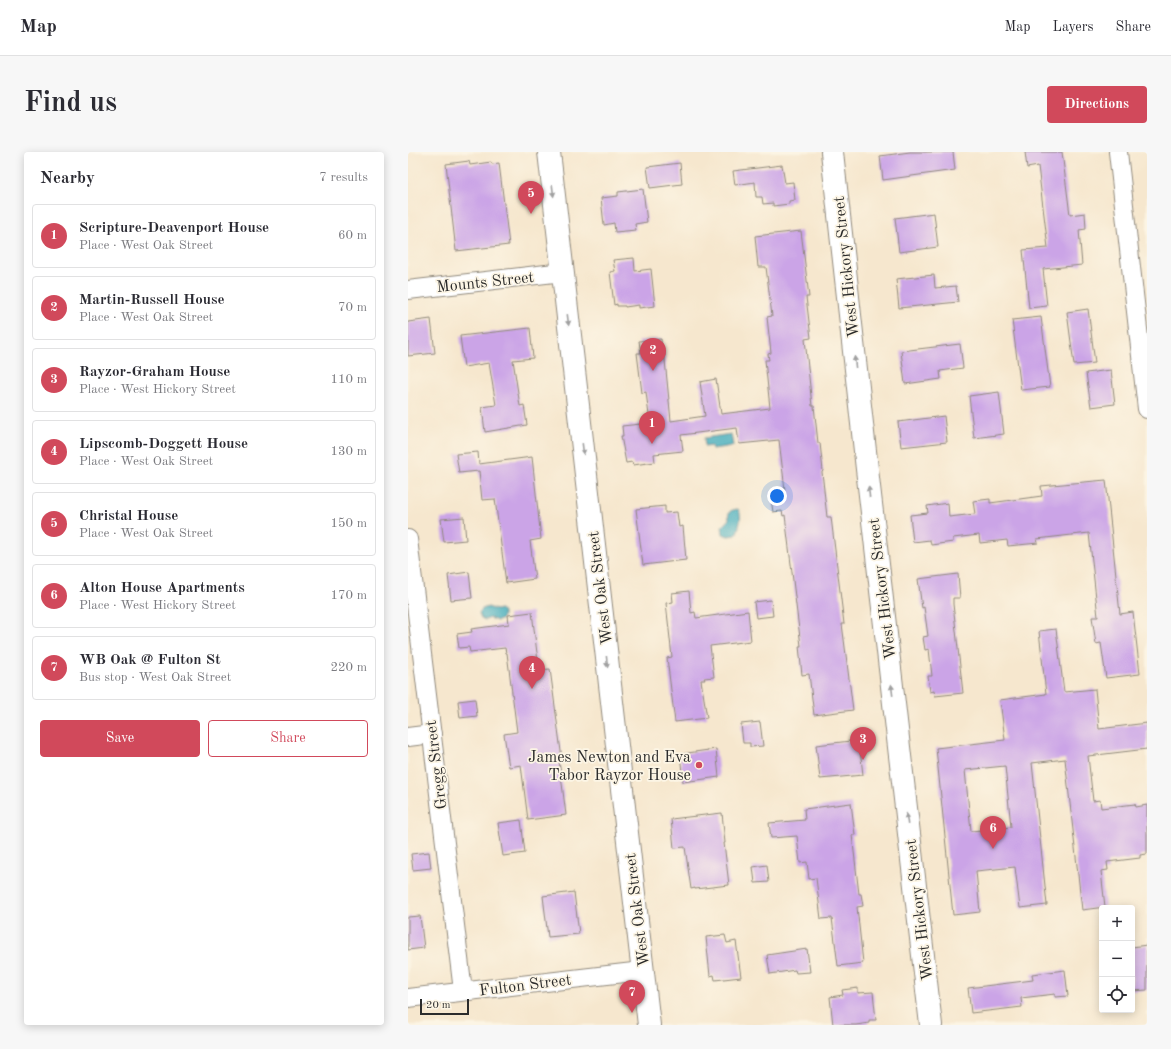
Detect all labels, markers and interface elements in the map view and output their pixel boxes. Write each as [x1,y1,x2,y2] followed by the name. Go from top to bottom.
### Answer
[20,18,57,37] text: Map
[1005,20,1031,34] text: Map
[1053,20,1094,34] text: Layers
[1116,20,1151,34] text: Share
[1047,86,1147,123] button: Directions
[24,90,117,118] text: Find us
[40,170,95,187] text: Nearby
[319,171,368,184] text: 7 results
[518,181,544,214] pin: 5
[550,185,557,197] one-way arrow
[832,195,862,338] street label: West Hickory Street
[79,221,269,236] text: Scripture-Deavenport House
[50,229,58,242] text: 1
[338,229,367,242] text: 60 m
[79,239,213,252] text: Place · West Oak Street
[436,270,535,296] street label: Mounts Street
[79,293,225,308] text: Martin-Russell House
[50,301,58,314] text: 2
[338,301,367,314] text: 70 m
[79,311,213,324] text: Place · West Oak Street
[565,314,571,326] one-way arrow
[640,338,666,371] pin: 2
[852,356,858,368] one-way arrow
[79,365,230,380] text: Rayzor-Graham House
[50,373,58,386] text: 3
[330,373,367,386] text: 110 m
[79,383,236,396] text: Place · West Hickory Street
[639,411,665,444] pin: 1
[79,437,248,452] text: Lipscomb-Doggett House
[580,443,586,455] one-way arrow
[50,445,58,458] text: 4
[330,445,367,458] text: 130 m
[79,455,213,468] text: Place · West Oak Street
[866,485,872,498] one-way arrow
[767,486,787,506] your location
[79,509,178,524] text: Christal House
[50,517,58,530] text: 5
[330,517,367,530] text: 150 m
[866,517,900,660] street label: West Hickory Street
[79,527,213,540] text: Place · West Oak Street
[586,530,616,645] street label: West Oak Street
[79,581,245,596] text: Alton House Apartments
[50,589,58,602] text: 6
[330,589,367,602] text: 170 m
[79,599,236,612] text: Place · West Hickory Street
[79,653,221,668] text: WB Oak @ Fulton St
[519,656,545,689] pin: 4
[604,656,610,668] one-way arrow
[50,661,58,674] text: 7
[330,661,367,674] text: 220 m
[79,671,231,684] text: Bus stop · West Oak Street
[889,684,895,696] one-way arrow
[424,719,450,810] street label: Gregg Street
[40,720,200,757] button: Save
[208,720,368,757] button: Share
[850,727,876,760] pin: 3
[528,750,691,784] place label: James Newton and Eva Tabor Rayzor House
[694,760,704,770] marker: James Newton and Eva Tabor Rayzor House
[904,813,910,825] one-way arrow
[980,816,1006,849] pin: 6
[903,838,937,981] street label: West Hickory Street
[623,852,653,967] street label: West Oak Street
[1099,905,1135,1013] map controls
[1099,905,1135,941] button: +
[1099,941,1135,977] button: −
[478,972,573,1000] street label: Fulton Street
[1099,977,1135,1013] button: locate
[619,980,645,1013] pin: 7
[420,997,469,1016] scale bar
[426,1000,451,1011] text: 20 m

